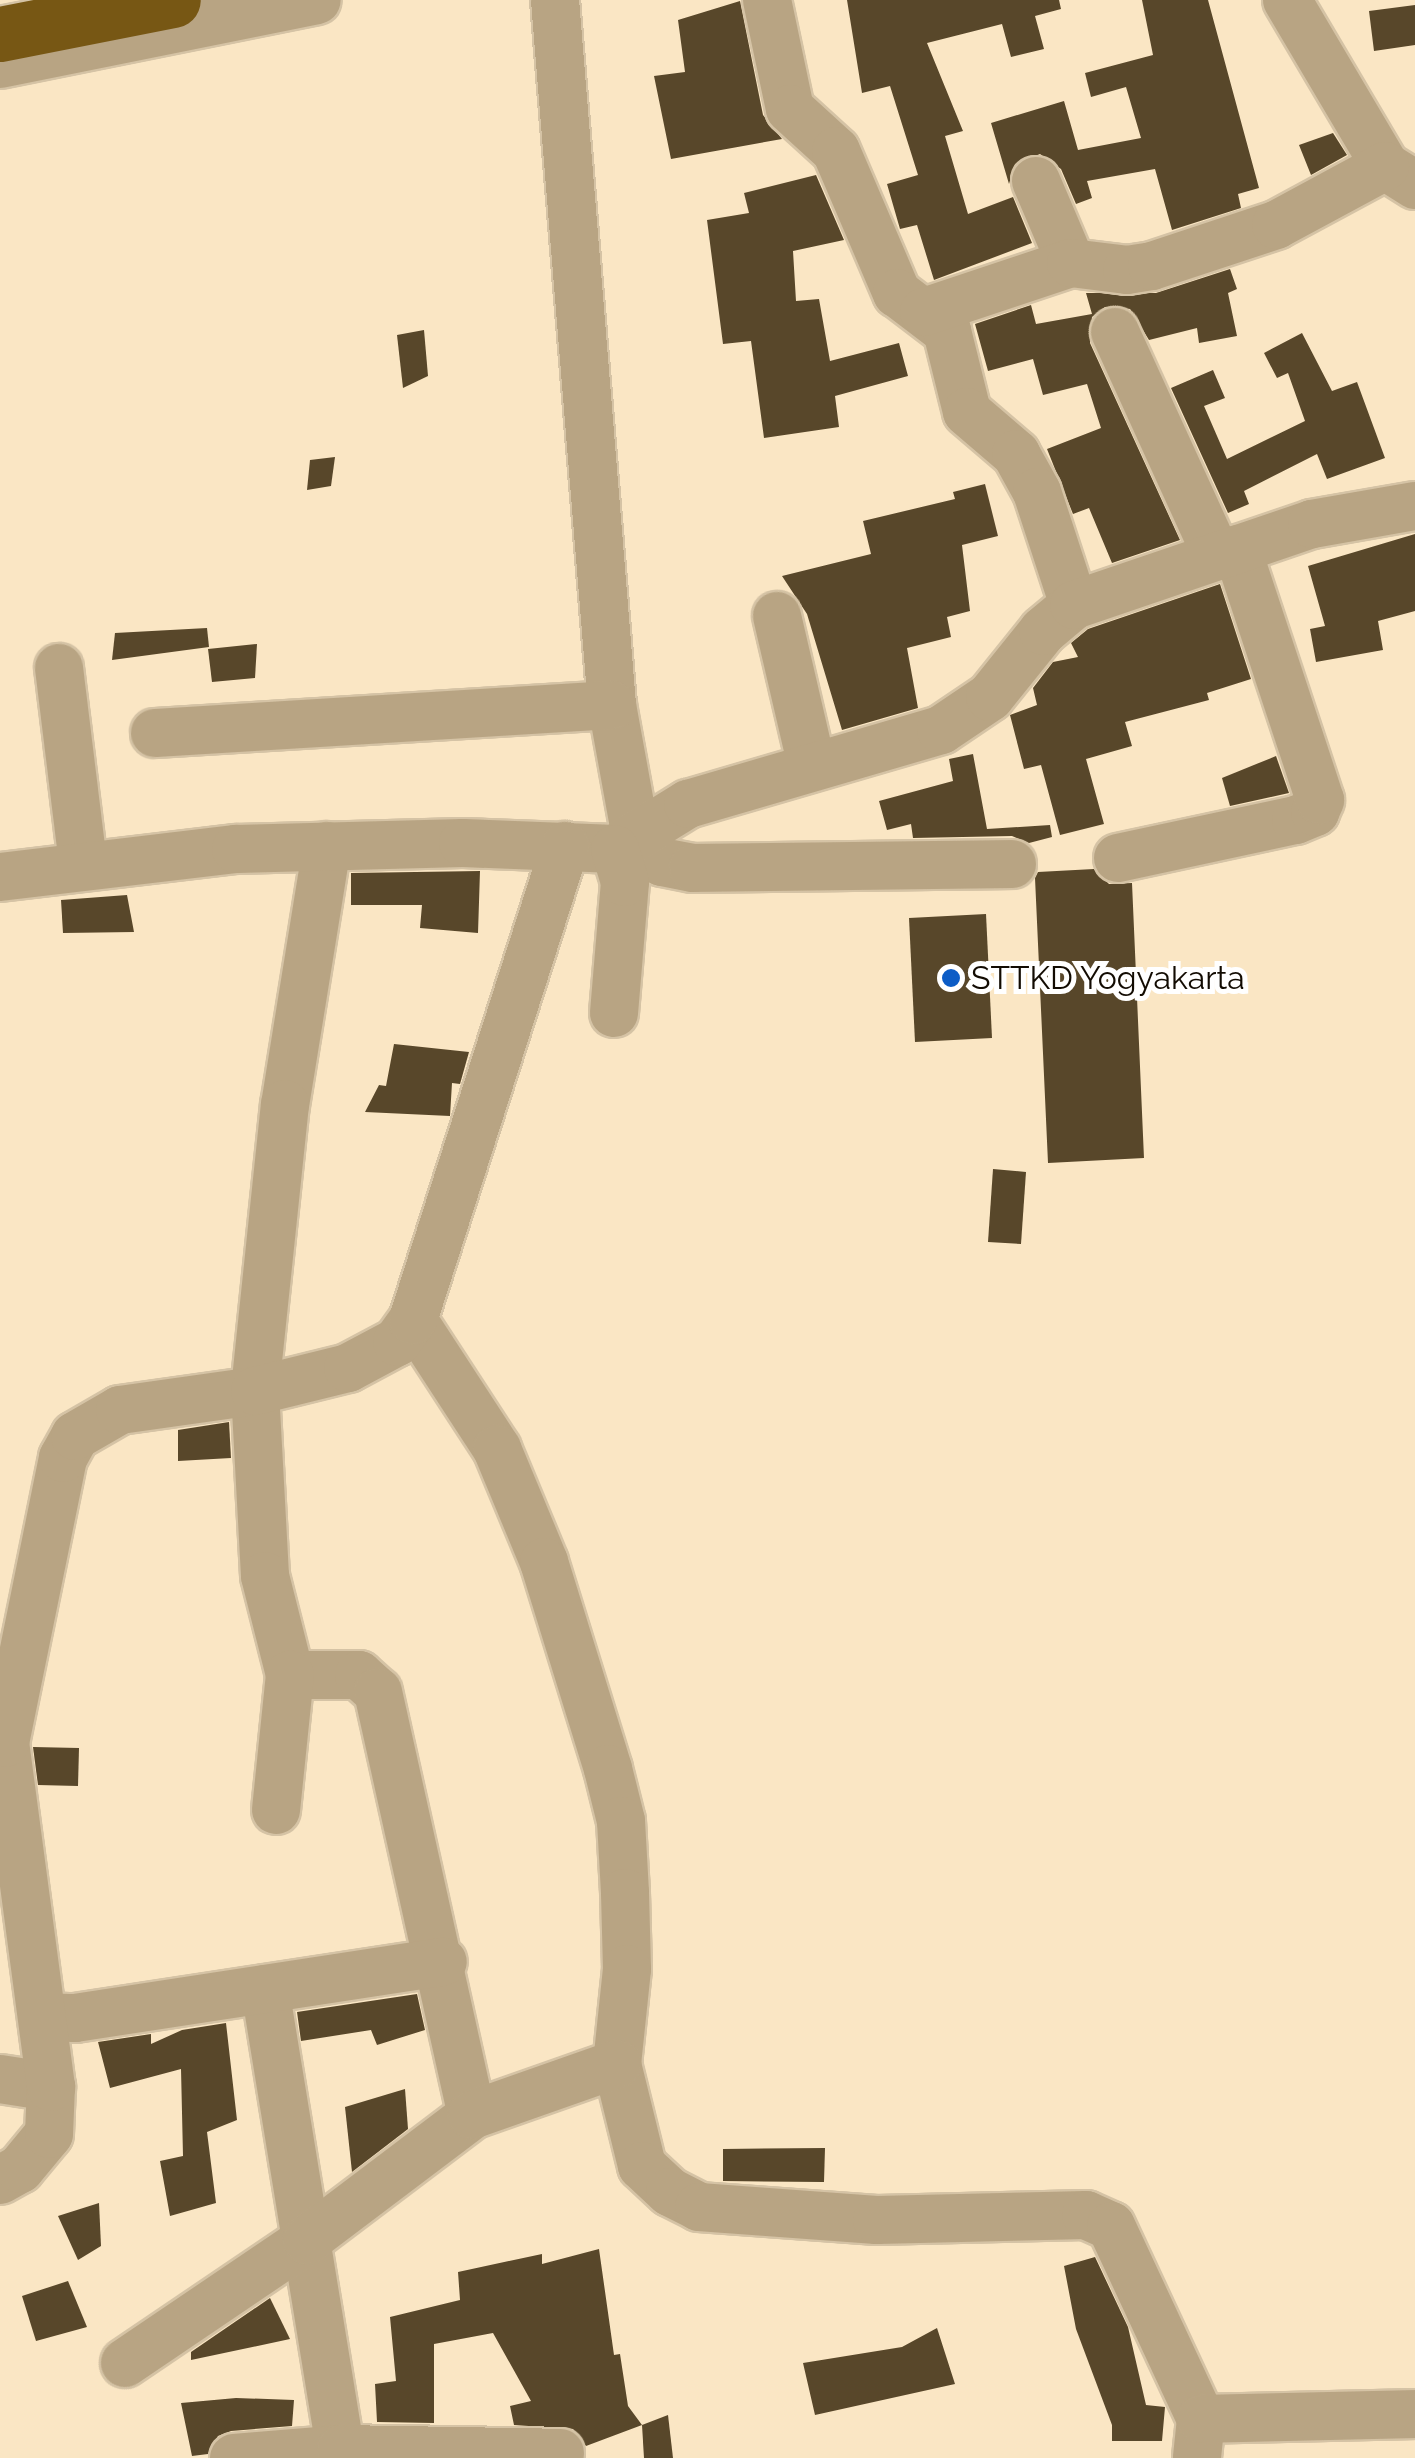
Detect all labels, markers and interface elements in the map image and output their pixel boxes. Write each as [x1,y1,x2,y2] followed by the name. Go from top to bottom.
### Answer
[971,959,1246,997] place label: STTKD Yogyakarta
[940,967,962,989] marker: STTKD Yogyakarta

